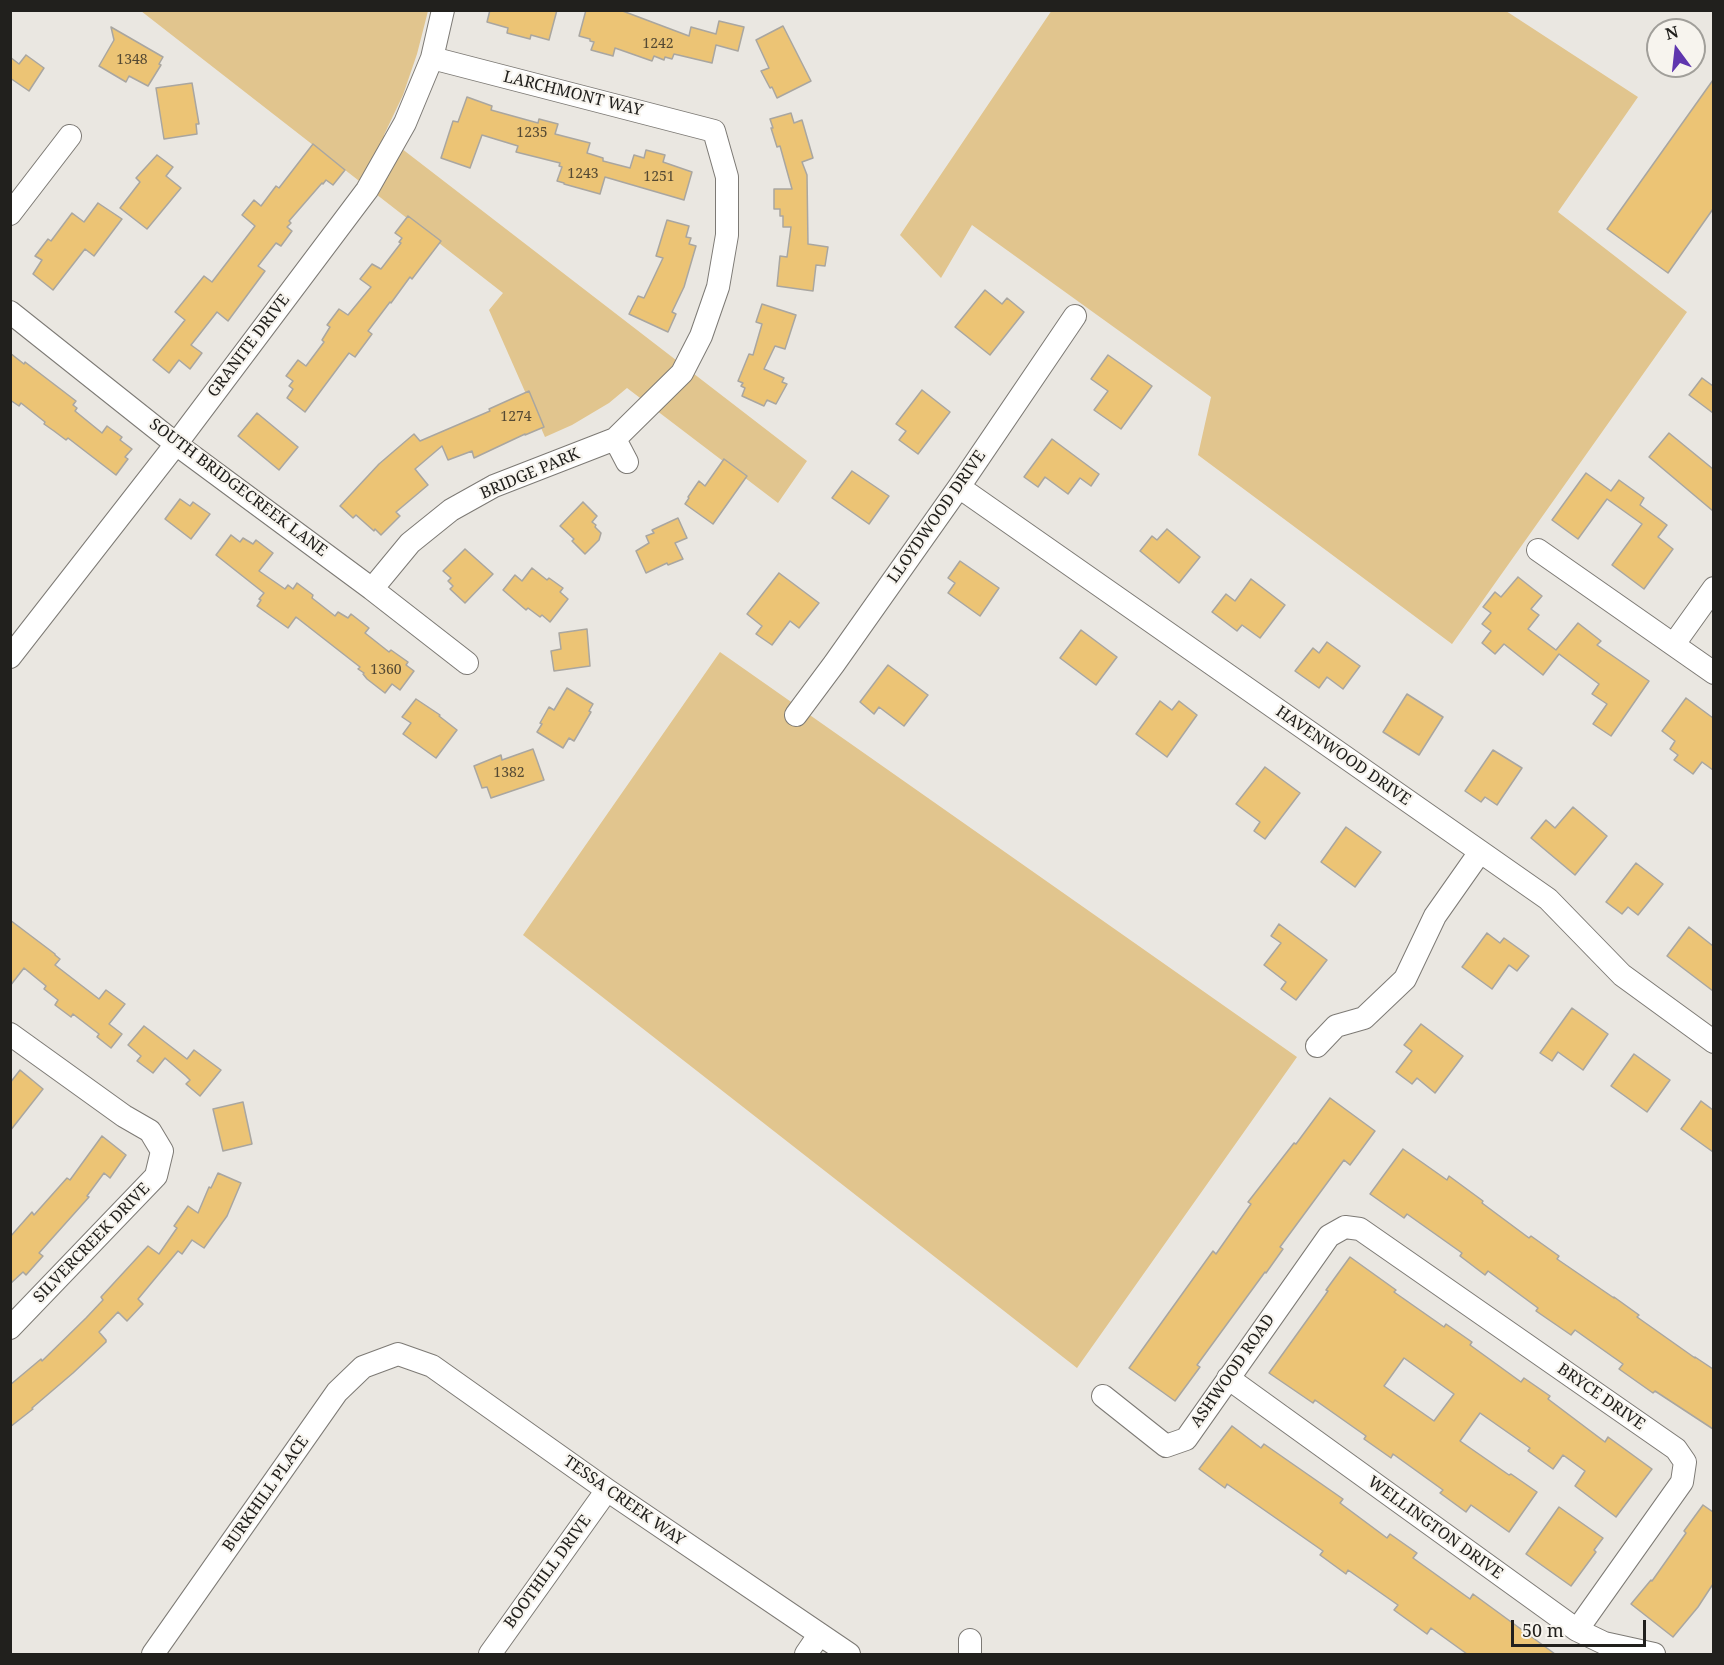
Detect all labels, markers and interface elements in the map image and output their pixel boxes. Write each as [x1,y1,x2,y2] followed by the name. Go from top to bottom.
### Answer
[1646,18,1706,78] north arrow
[1663,20,1681,45] text: N
[642,36,674,52] house number: 1242
[116,52,148,68] house number: 1348
[501,67,645,121] street label: LARCHMONT WAY
[516,125,548,141] house number: 1235
[567,166,599,182] house number: 1243
[643,169,675,185] house number: 1251
[204,291,294,401] street label: GRANITE DRIVE
[500,409,532,425] house number: 1274
[145,415,331,561] street label: SOUTH BRIDGECREEK LANE
[478,444,582,504] street label: BRIDGE PARK
[884,447,990,587] street label: LLOYDWOOD DRIVE
[370,662,402,678] house number: 1360
[1272,702,1414,810] street label: HAVENWOOD DRIVE
[493,765,525,781] house number: 1382
[30,1179,154,1307] street label: SILVERCREEK DRIVE
[1187,1311,1279,1431] street label: ASHWOOD ROAD
[1553,1360,1649,1434] street label: BRYCE DRIVE
[219,1433,313,1555] street label: BURKHILL PLACE
[560,1452,688,1550] street label: TESSA CREEK WAY
[1364,1473,1506,1583] street label: WELLINGTON DRIVE
[501,1512,595,1632] street label: BOOTHILL DRIVE
[1514,1608,1649,1646] scale bar
[1522,1618,1564,1642] text: 50 m

